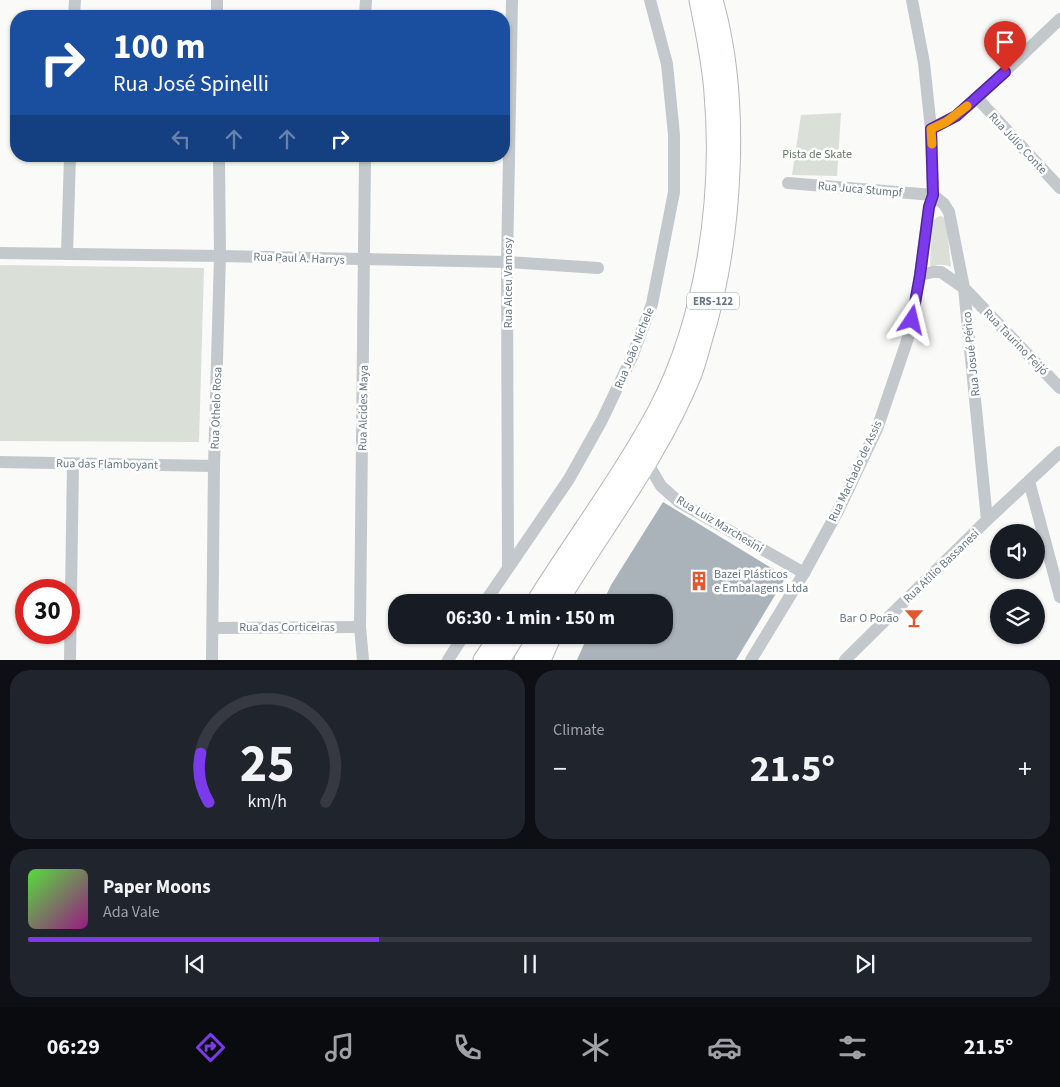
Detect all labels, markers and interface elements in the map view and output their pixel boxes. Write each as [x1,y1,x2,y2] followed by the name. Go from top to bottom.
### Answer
[984,21,1026,72] pin
[113,22,205,72] text: 100 m
[991,28,1019,56] icon: arrive
[30,30,95,95] icon: right
[113,68,269,100] text: Rua José Spinelli
[985,109,1051,178] street label: Rua Júlio Conte
[167,125,195,153] icon: left
[220,125,248,153] icon: ahead
[273,125,301,153] icon: ahead
[326,125,354,153] icon: right
[782,146,852,163] park label: Pista de Skate
[817,177,903,202] street label: Rua Juca Stumpf
[500,237,517,328] street label: Rua Alceu Vamosy
[253,248,345,269] street label: Rua Paul A. Harrys
[687,292,739,310] road number: ERS-122
[885,293,937,345] position arrow
[610,305,659,391] street label: Rua João Nichele
[979,305,1052,379] street label: Rua Taurino Feijó
[959,311,984,397] street label: Rua Josué Périco
[354,365,373,451] street label: Rua Alcides Maya
[207,366,226,450] street label: Rua Othelo Rosa
[824,418,886,525] street label: Rua Machado de Assis
[56,455,158,474] street label: Rua das Flamboyant
[673,492,766,557] street label: Rua Luiz Marchesini
[990,524,1045,644] map controls
[990,524,1045,579] button: sound
[900,526,983,607] street label: Rua Atílio Bassanesi
[714,566,808,597] place label: Bazei Plásticos e Embalagens Ltda
[688,570,710,592] building icon: Bazei Plásticos e Embalagens Ltda
[15,579,80,644] speed limit sign: 30
[990,589,1045,644] button: layers
[446,605,615,632] text: 06:30 · 1 min · 150 m
[903,607,925,629] bar icon: Bar O Porão
[840,610,899,627] place label: Bar O Porão
[239,619,335,636] street label: Rua das Corticeiras
[553,719,604,741] text: Climate
[240,728,295,802] text: 25
[750,742,835,796] text: 21.5°
[553,749,567,789] text: −
[1018,749,1032,789] text: +
[248,789,287,814] text: km/h
[103,874,211,901] text: Paper Moons
[103,901,160,923] text: Ada Vale
[181,950,209,978] icon: previous
[516,950,544,978] icon: pause
[851,950,879,978] icon: next
[193,1030,228,1065] icon: directions
[322,1030,357,1065] icon: music
[450,1030,485,1065] icon: phone
[578,1030,613,1065] icon: climate
[707,1030,742,1065] icon: car
[835,1030,870,1065] icon: filters
[47,1031,100,1063] text: 06:29
[964,1031,1013,1063] text: 21.5°

